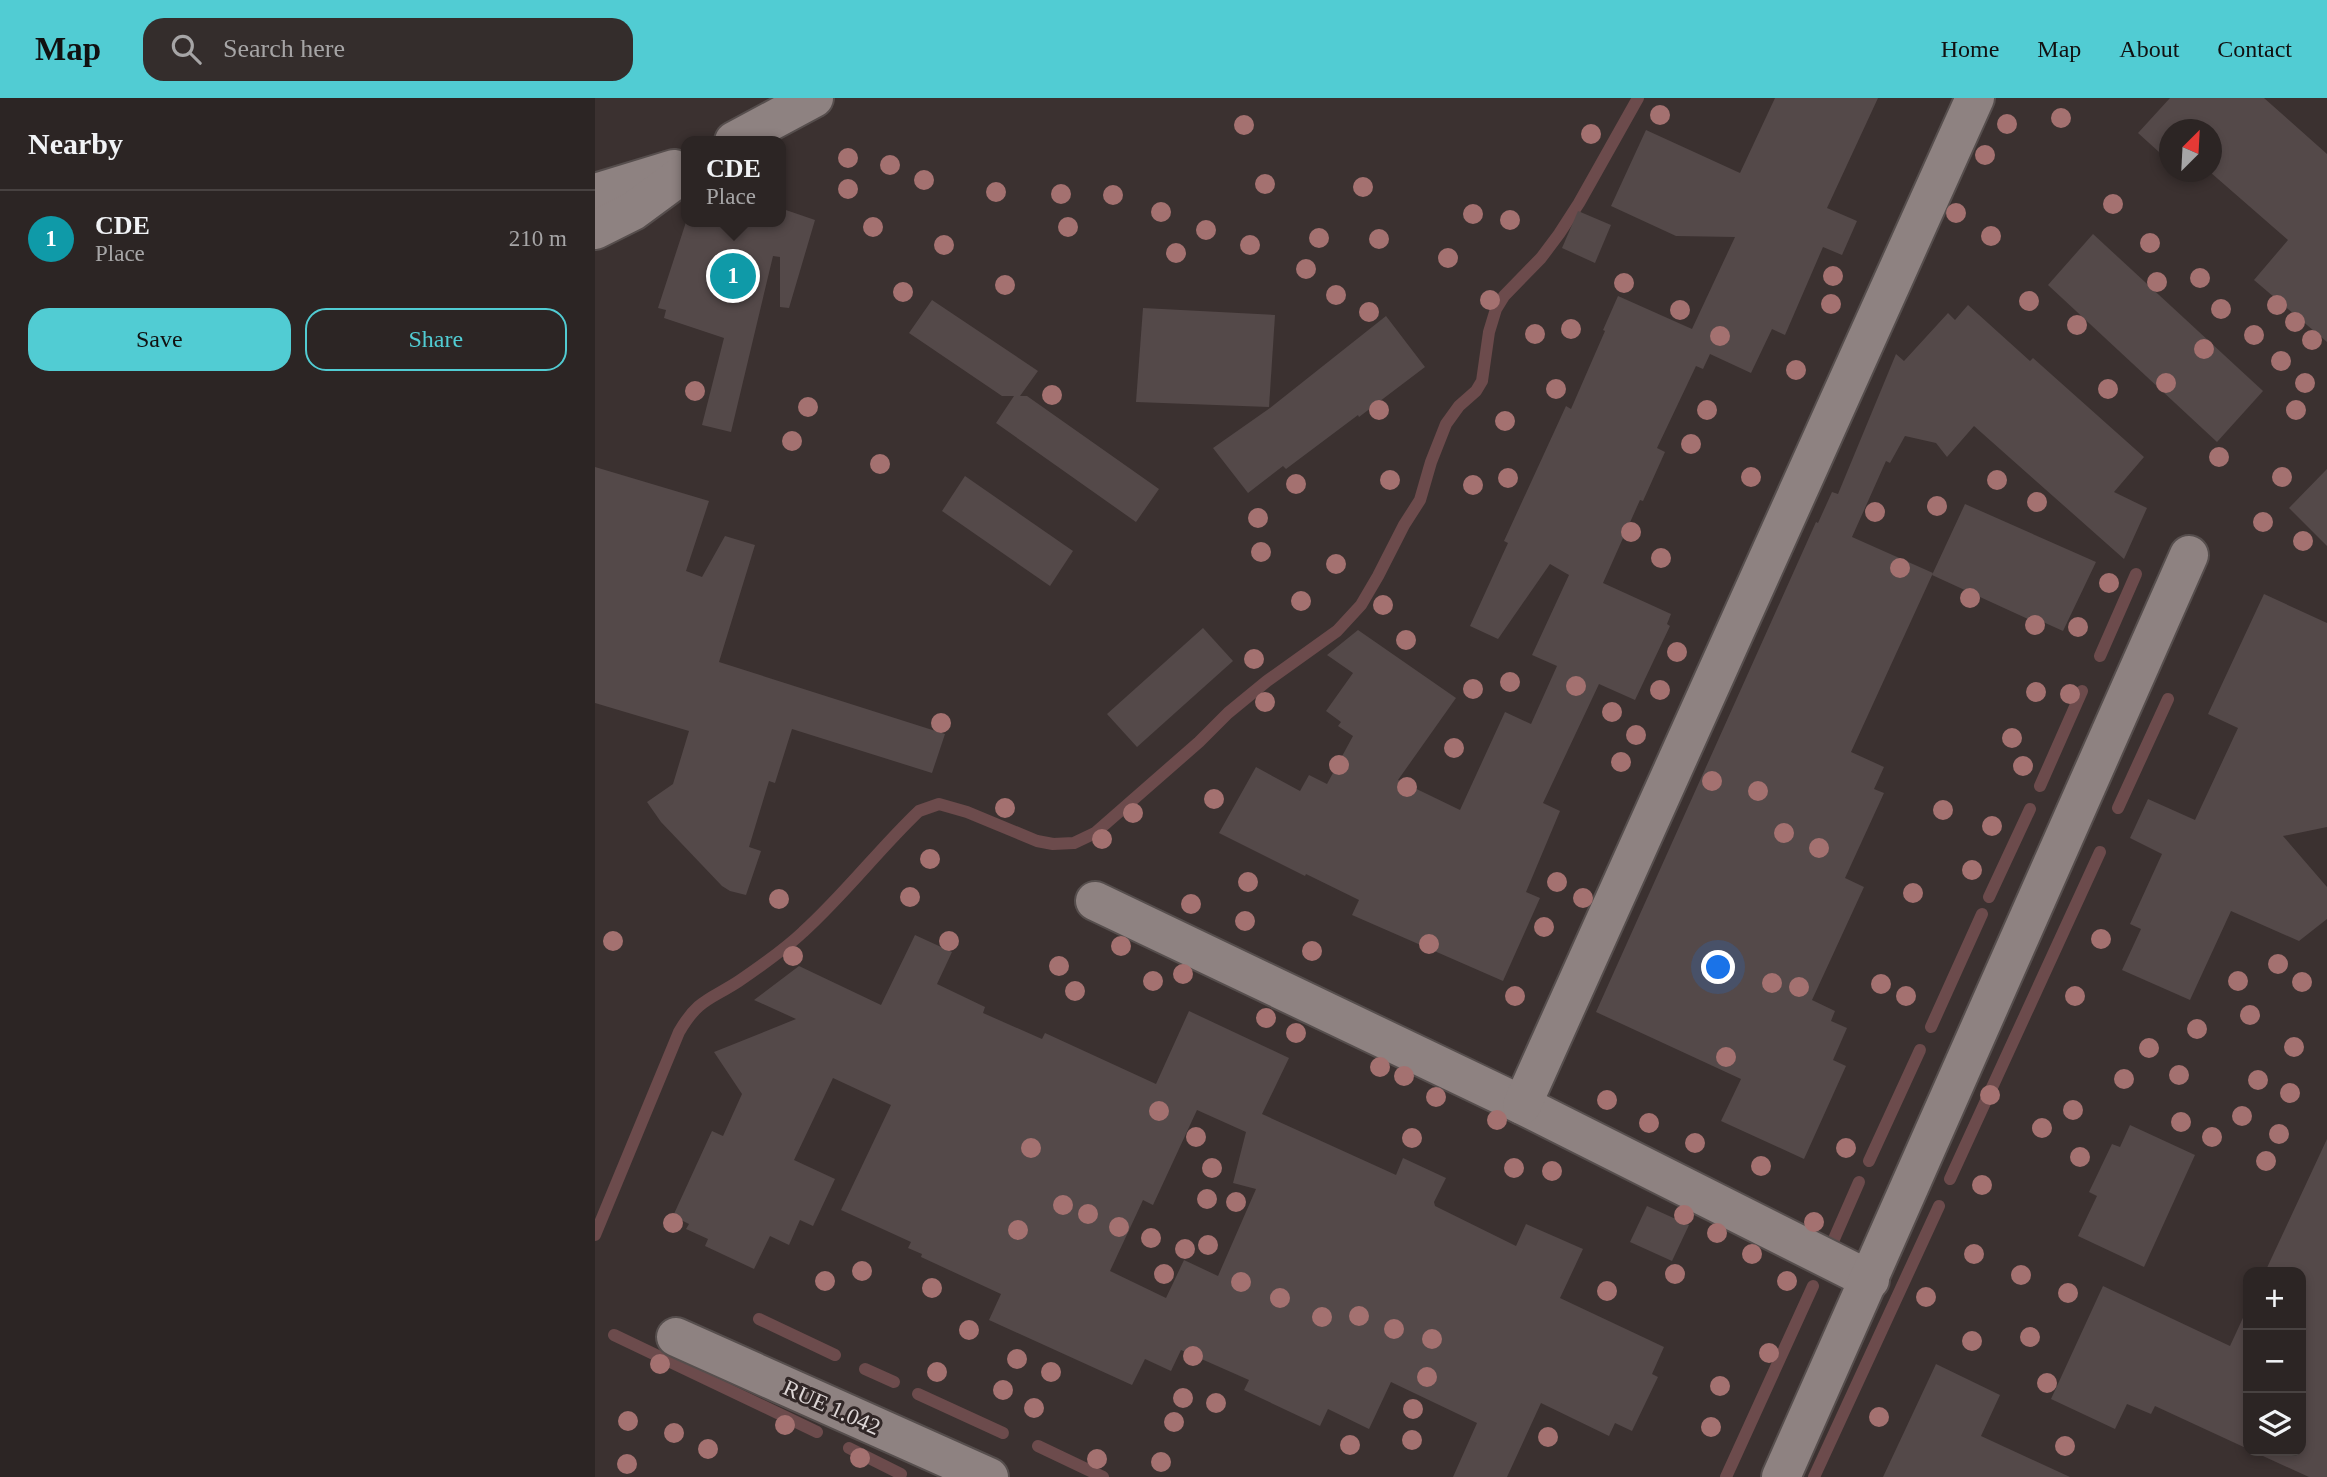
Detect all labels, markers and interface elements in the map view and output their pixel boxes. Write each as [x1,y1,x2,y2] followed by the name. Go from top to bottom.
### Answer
[143,18,633,81] search box
[167,30,205,68] icon: search
[35,31,101,67] text: Map
[223,34,345,63] text: Search here
[1941,36,1999,62] text: Home
[2037,36,2081,62] text: Map
[2119,36,2179,62] text: About
[2217,36,2292,62] text: Contact
[2159,119,2222,182] north arrow
[28,127,123,160] text: Nearby
[681,136,786,227] popup
[706,154,761,183] text: CDE
[706,184,756,209] text: Place
[95,211,150,240] text: CDE
[45,226,57,251] text: 1
[509,226,567,251] text: 210 m
[95,241,145,266] text: Place
[710,250,756,302] pin: 1
[28,308,291,371] button: Save
[305,308,567,371] button: Share
[1701,950,1735,984] your location
[2243,1267,2306,1456] map controls
[2243,1267,2306,1330] button: +
[2243,1330,2306,1393] button: −
[779,1375,884,1440] street label: RUE 1.042
[2243,1393,2306,1456] button: layers

